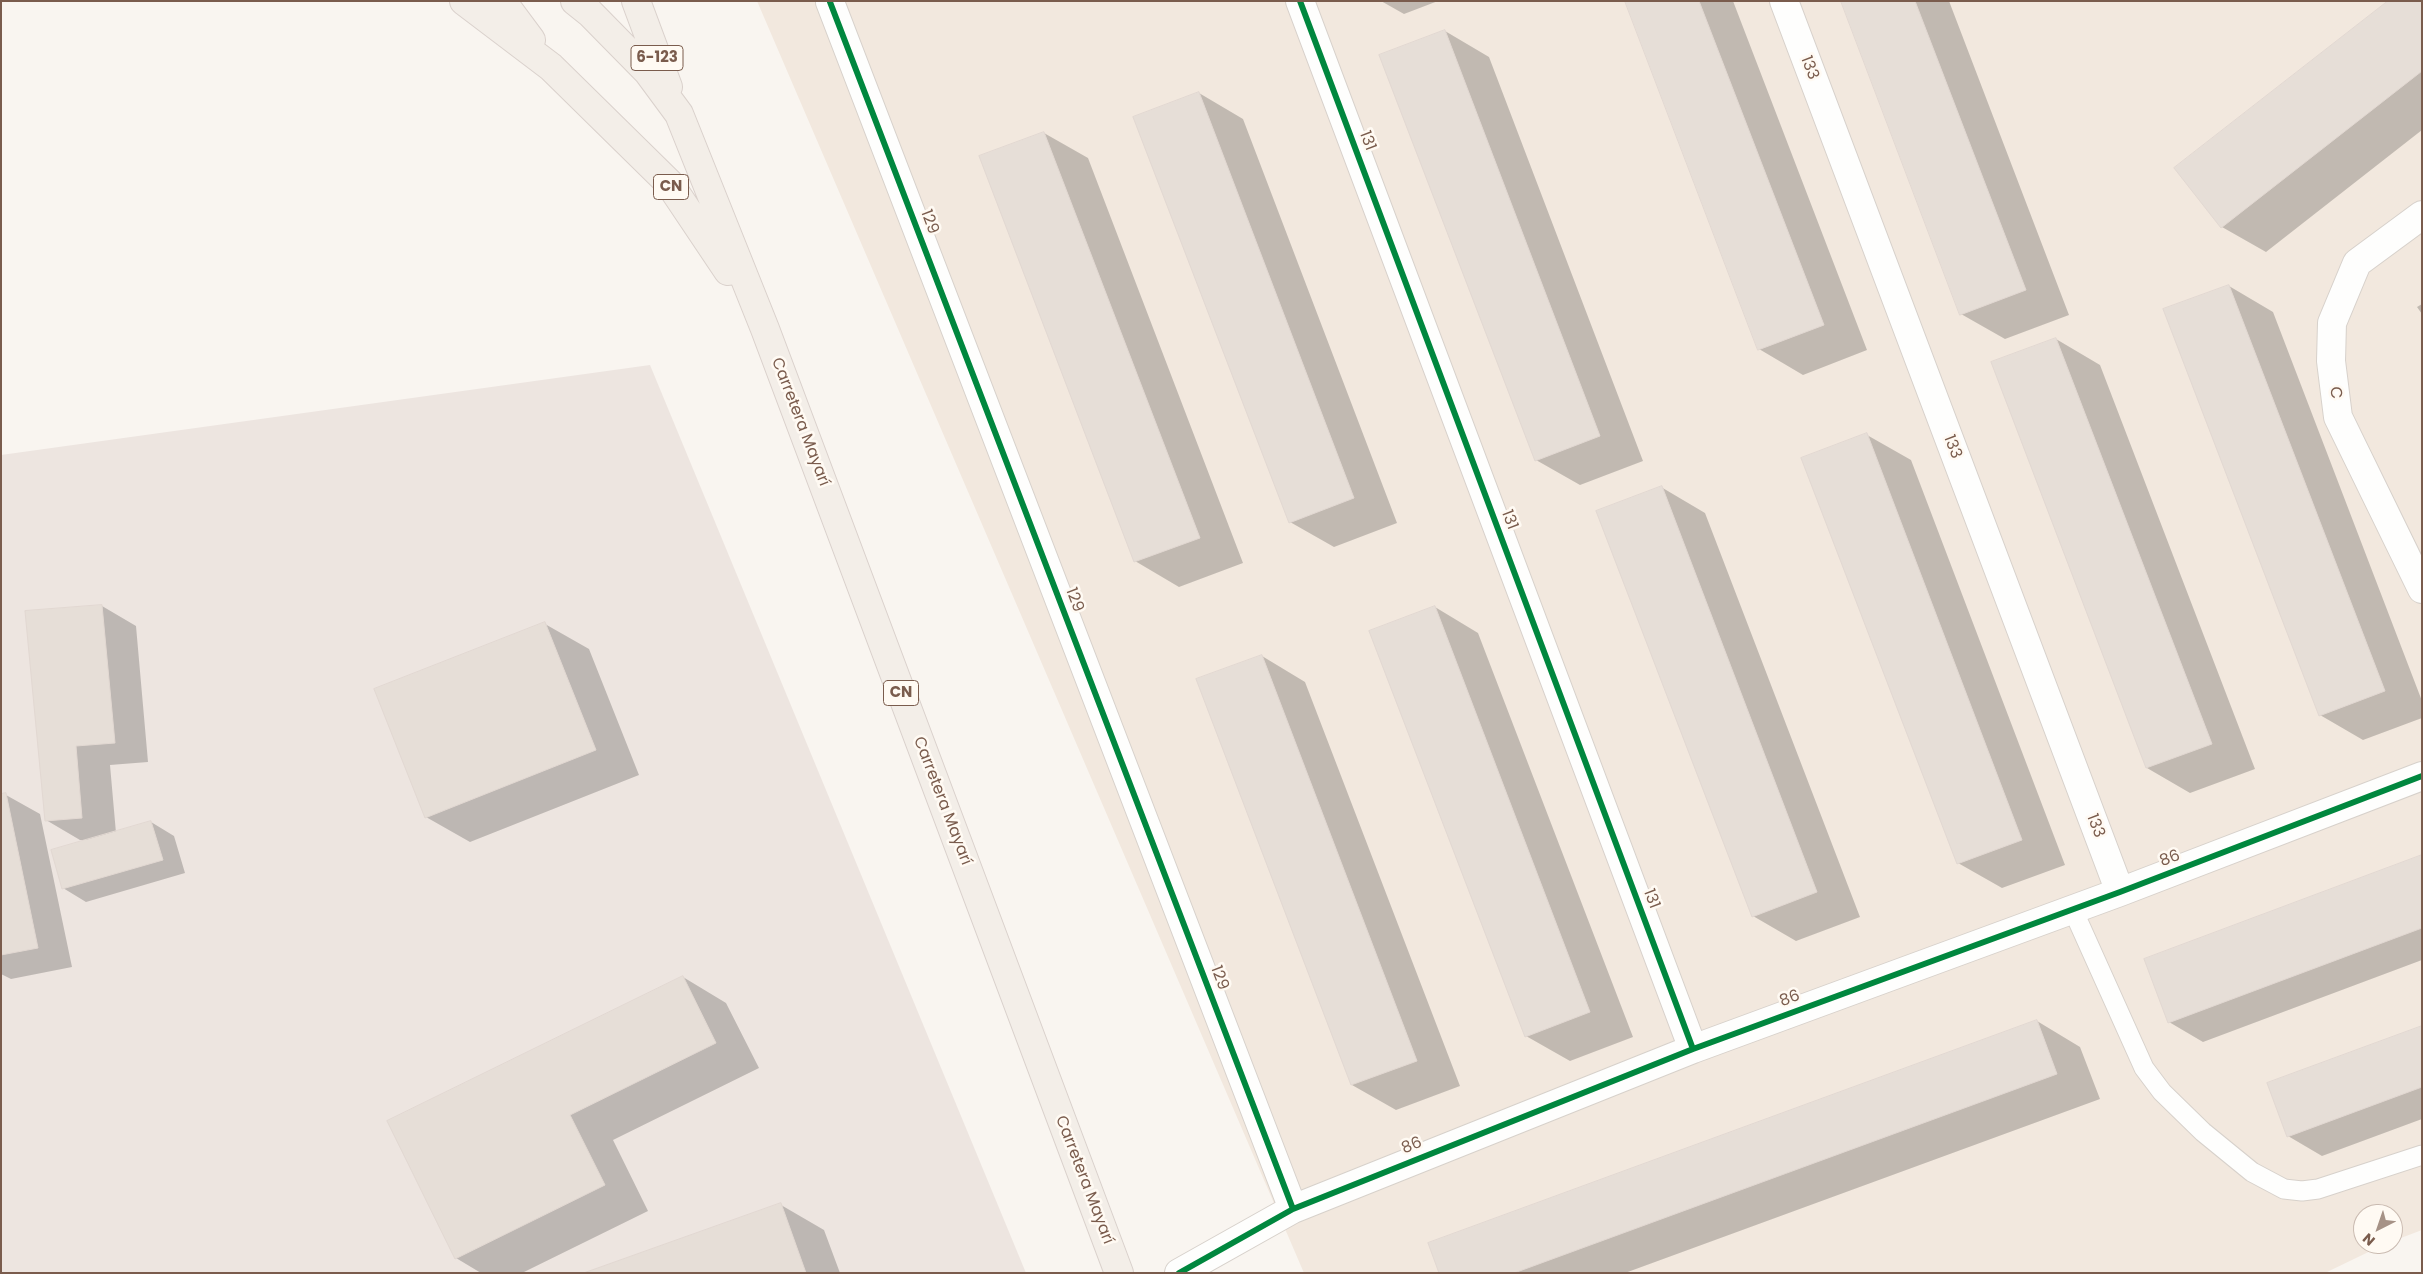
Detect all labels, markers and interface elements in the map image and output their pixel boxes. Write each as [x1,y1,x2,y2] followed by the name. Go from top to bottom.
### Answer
[631,46,683,70] road number: 6-123
[1796,53,1822,83] street label: 133
[1355,128,1379,154] street label: 131
[654,174,688,200] road number: CN
[916,207,942,237] street label: 129
[767,355,833,489] street label: Carretera Mayarí
[2325,386,2345,400] street label: C
[1939,432,1965,462] street label: 133
[1497,507,1521,533] street label: 131
[1061,585,1087,615] street label: 129
[884,680,918,706] road number: CN
[909,734,975,868] street label: Carretera Mayarí
[2082,811,2108,841] street label: 133
[2157,846,2183,872] street label: 86
[1639,886,1663,912] street label: 131
[1206,963,1232,993] street label: 129
[1777,987,1803,1011] street label: 86
[1051,1113,1117,1247] street label: Carretera Mayarí
[1399,1133,1425,1159] street label: 86
[2353,1204,2403,1254] north arrow
[2358,1229,2379,1251] text: N

